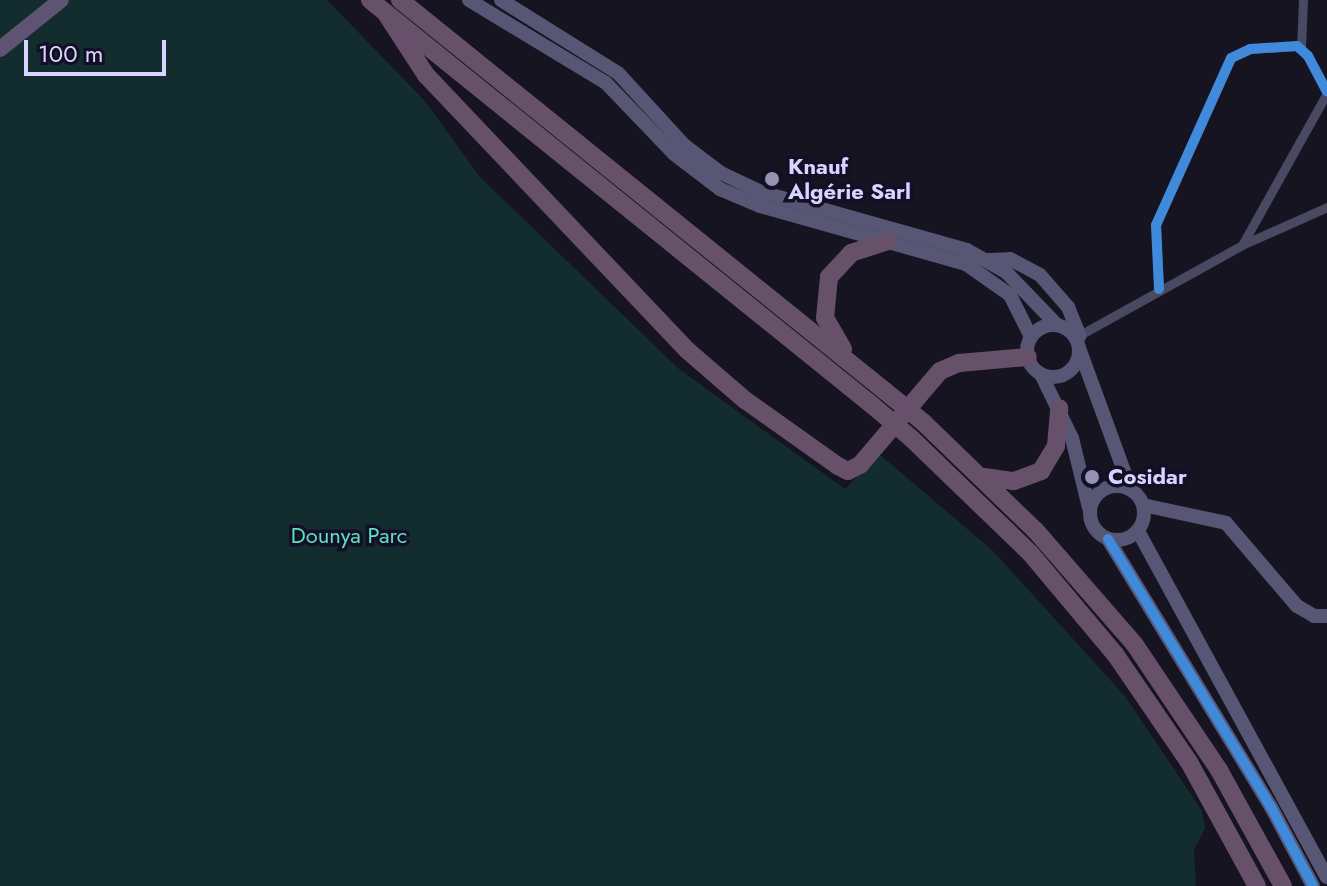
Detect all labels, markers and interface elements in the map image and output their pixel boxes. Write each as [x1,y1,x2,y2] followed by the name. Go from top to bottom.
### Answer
[28,24,170,74] scale bar
[38,36,104,71] text: 100 m
[788,153,911,204] place label: Knauf Algérie Sarl
[763,170,781,188] marker: Knauf Algérie Sarl
[1108,464,1187,490] place label: Cosidar
[1083,468,1101,486] marker: Cosidar
[291,523,407,549] park label: Dounya Parc

